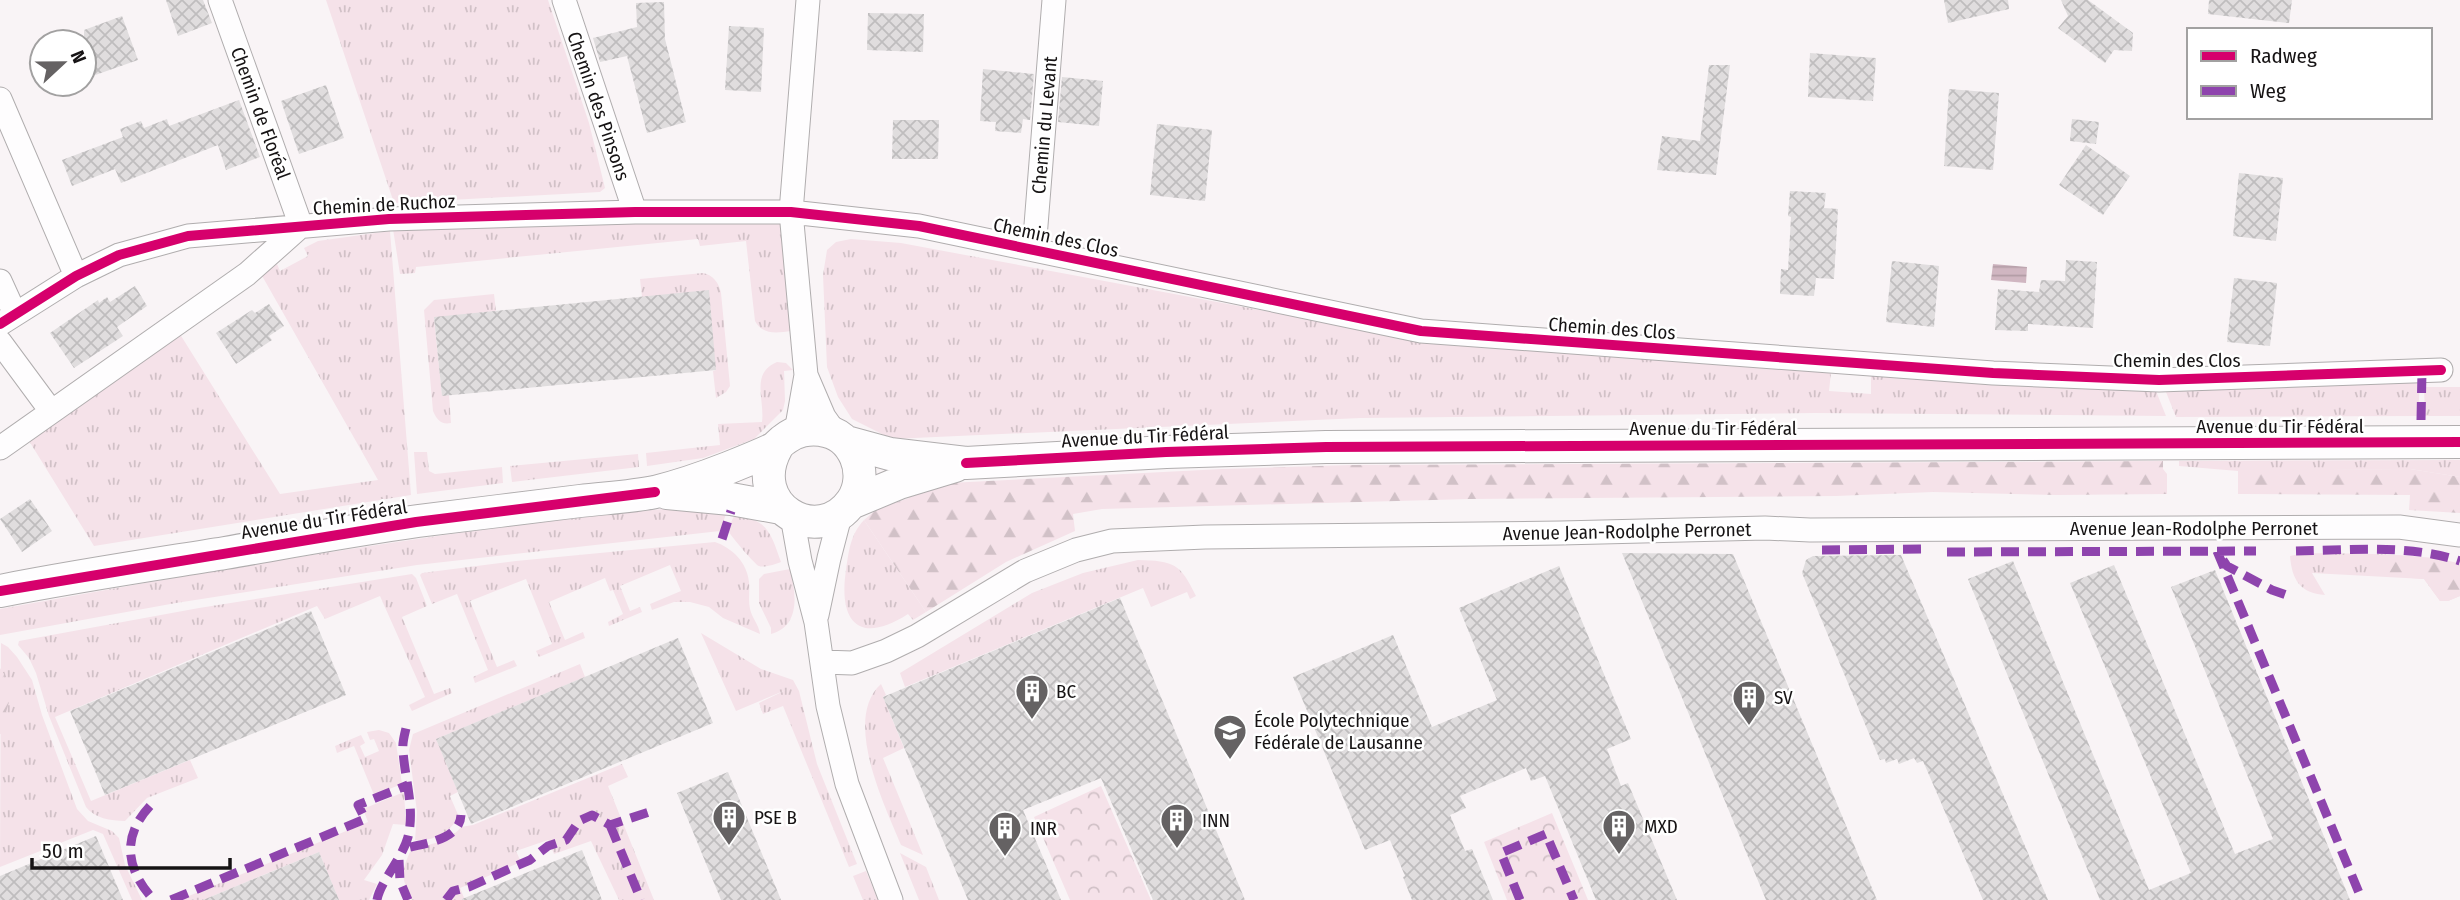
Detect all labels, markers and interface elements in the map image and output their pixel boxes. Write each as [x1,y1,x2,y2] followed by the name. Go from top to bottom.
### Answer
[28,28,98,98] north arrow
[2187,28,2432,119] legend
[562,29,635,184] street label: Chemin des Pinsons
[2250,43,2317,69] text: Radweg
[226,44,295,183] street label: Chemin de Floréal
[66,47,91,66] text: N
[1027,54,1062,195] street label: Chemin du Levant
[2250,78,2286,104] text: Weg
[312,189,456,220] street label: Chemin de Ruchoz
[991,213,1121,262] street label: Chemin des Clos
[1548,313,1676,344] street label: Chemin des Clos
[2113,349,2241,372] street label: Chemin des Clos
[2196,415,2364,438] street label: Avenue du Tir Fédéral
[1629,417,1797,440] street label: Avenue du Tir Fédéral
[1061,421,1229,452] street label: Avenue du Tir Fédéral
[239,495,409,544] street label: Avenue du Tir Fédéral
[2070,517,2319,540] street label: Avenue Jean-Rodolphe Perronet
[1503,518,1752,545] street label: Avenue Jean-Rodolphe Perronet
[1013,672,1051,721] building icon: BC
[1730,678,1768,727] building icon: SV
[1056,680,1076,703] place label: BC
[1774,686,1793,709] place label: SV
[1254,709,1423,754] place label: École Polytechnique Fédérale de Lausanne
[1211,712,1249,761] school or university icon: École Polytechnique Fédérale de Lausanne
[710,798,748,847] building icon: PSE B
[1158,801,1196,850] building icon: INN
[754,806,797,829] place label: PSE B
[1600,807,1638,856] building icon: MXD
[986,809,1024,858] building icon: INR
[1202,809,1230,832] place label: INN
[1644,815,1678,838] place label: MXD
[1030,817,1057,840] place label: INR
[32,827,229,871] scale bar
[42,838,84,864] text: 50 m

